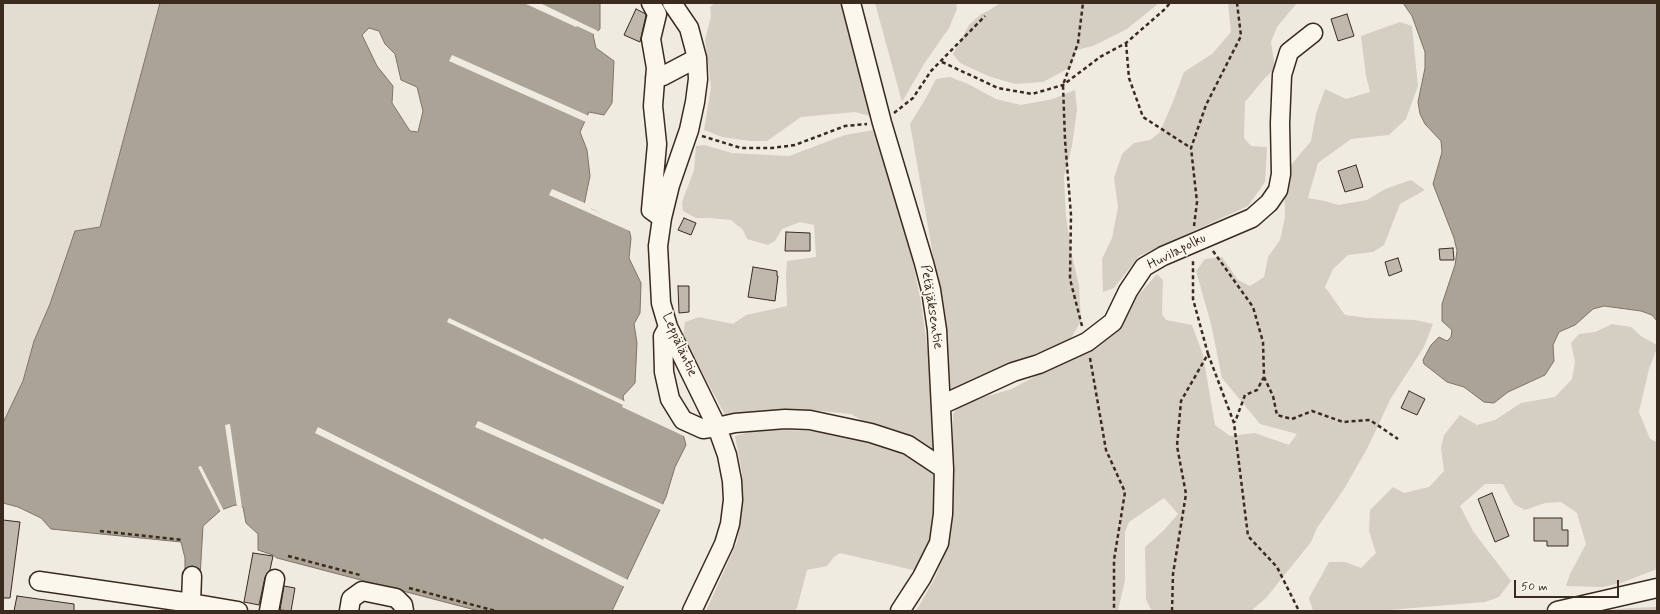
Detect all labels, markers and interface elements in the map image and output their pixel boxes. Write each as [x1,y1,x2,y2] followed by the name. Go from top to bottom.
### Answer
[1145,230,1209,274] street label: Huvilapolku
[916,264,946,350] street label: Petäjäksentie
[657,311,701,379] street label: Leppäläntie
[1516,572,1621,598] scale bar
[1521,579,1548,595] text: 50 m

